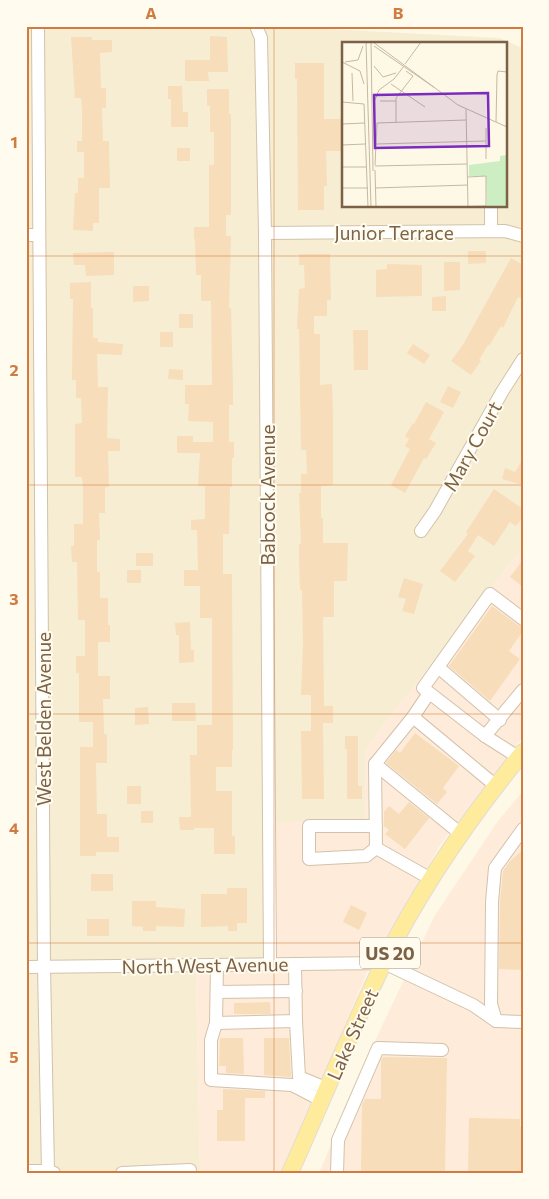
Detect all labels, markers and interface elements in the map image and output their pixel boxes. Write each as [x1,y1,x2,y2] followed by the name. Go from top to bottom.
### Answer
[145,3,157,22] text: A
[393,3,404,22] text: B
[342,42,506,208] inset map
[10,132,18,151] text: 1
[334,221,454,244] street label: Junior Terrace
[9,360,19,379] text: 2
[438,397,506,495] street label: Mary Court
[256,425,279,565] street label: Babcock Avenue
[9,589,19,608] text: 3
[32,632,55,806] street label: West Belden Avenue
[9,818,19,837] text: 4
[360,938,420,968] road number: US 20
[121,952,289,978] street label: North West Avenue
[322,984,383,1083] street label: Lake Street
[9,1047,19,1066] text: 5

